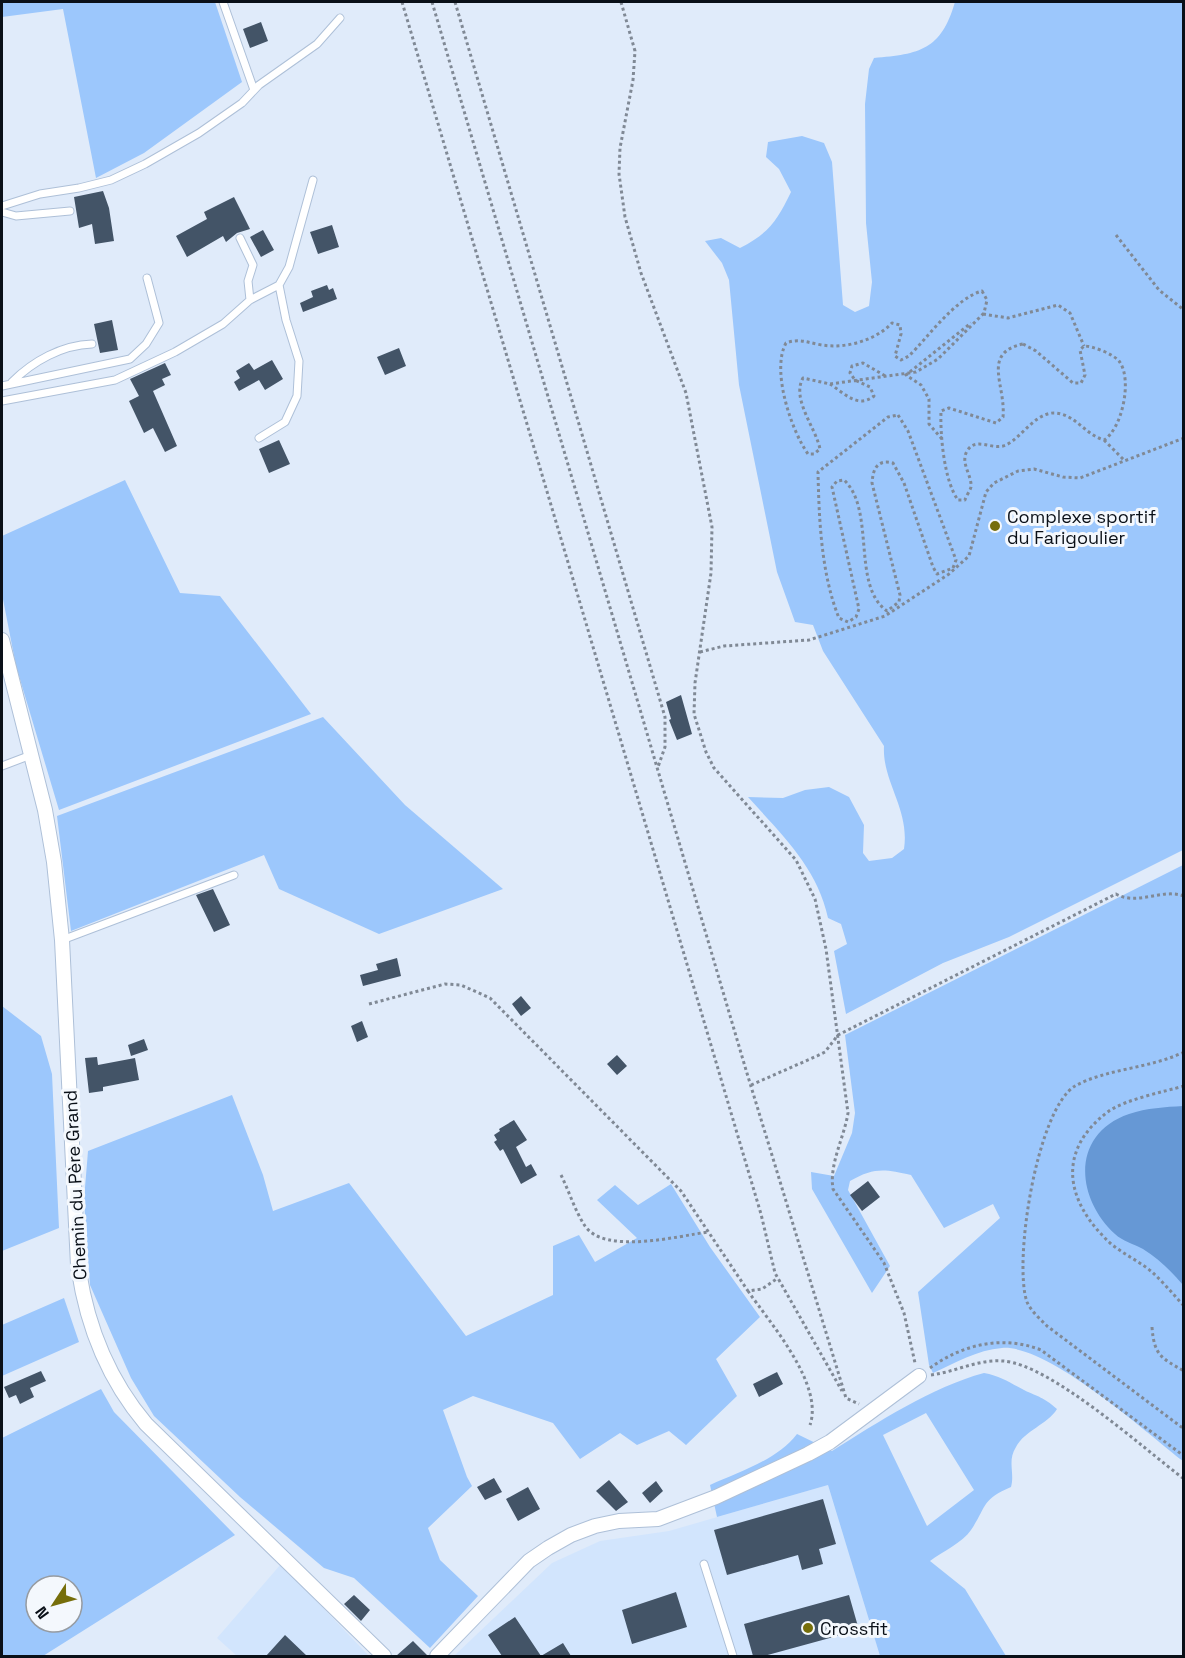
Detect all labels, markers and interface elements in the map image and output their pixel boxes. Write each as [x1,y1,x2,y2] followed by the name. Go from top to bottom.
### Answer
[1007,505,1156,549] place label: Complexe sportif du Farigoulier
[988,519,1002,533] marker: Complexe sportif du Farigoulier
[59,1089,91,1281] street label: Chemin du Père Grand
[24,1574,84,1634] north arrow
[31,1602,54,1623] text: N
[820,1617,888,1640] place label: Crossfit
[801,1621,815,1635] marker: Crossfit

